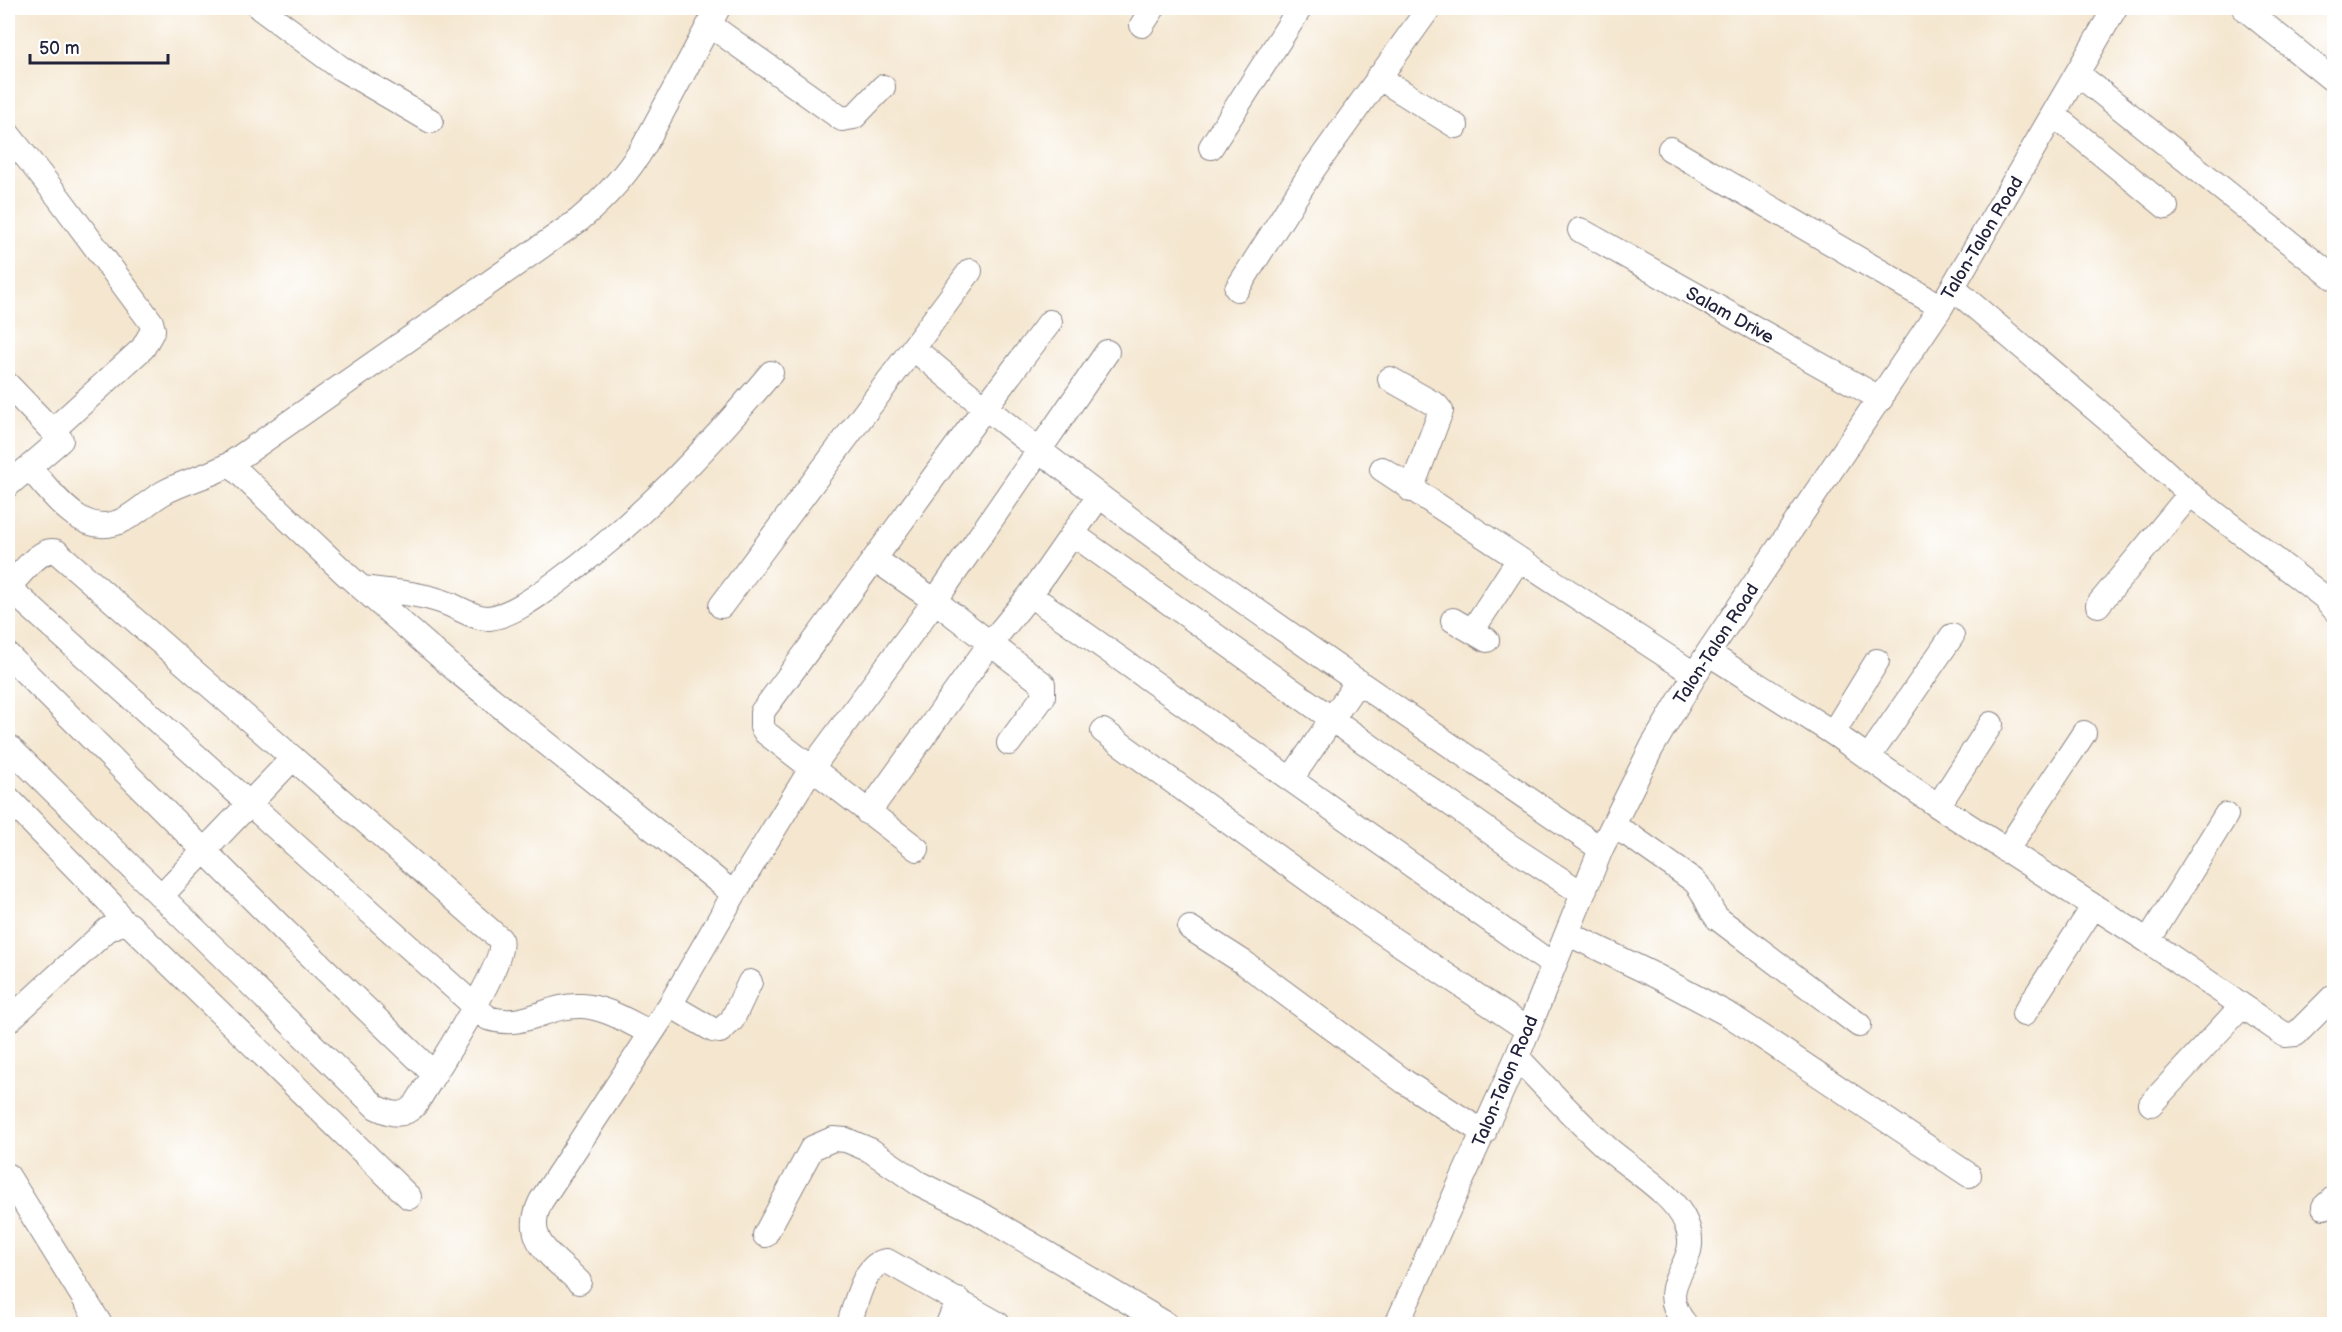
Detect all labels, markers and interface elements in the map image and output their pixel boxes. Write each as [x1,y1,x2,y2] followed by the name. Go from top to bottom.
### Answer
[30,27,168,65] scale bar
[39,38,80,59] text: 50 m
[1937,173,2028,304] street label: Talon-Talon Road
[1682,283,1778,348] street label: Salam Drive
[1669,580,1763,709] street label: Talon-Talon Road
[1468,1013,1543,1150] street label: Talon-Talon Road

